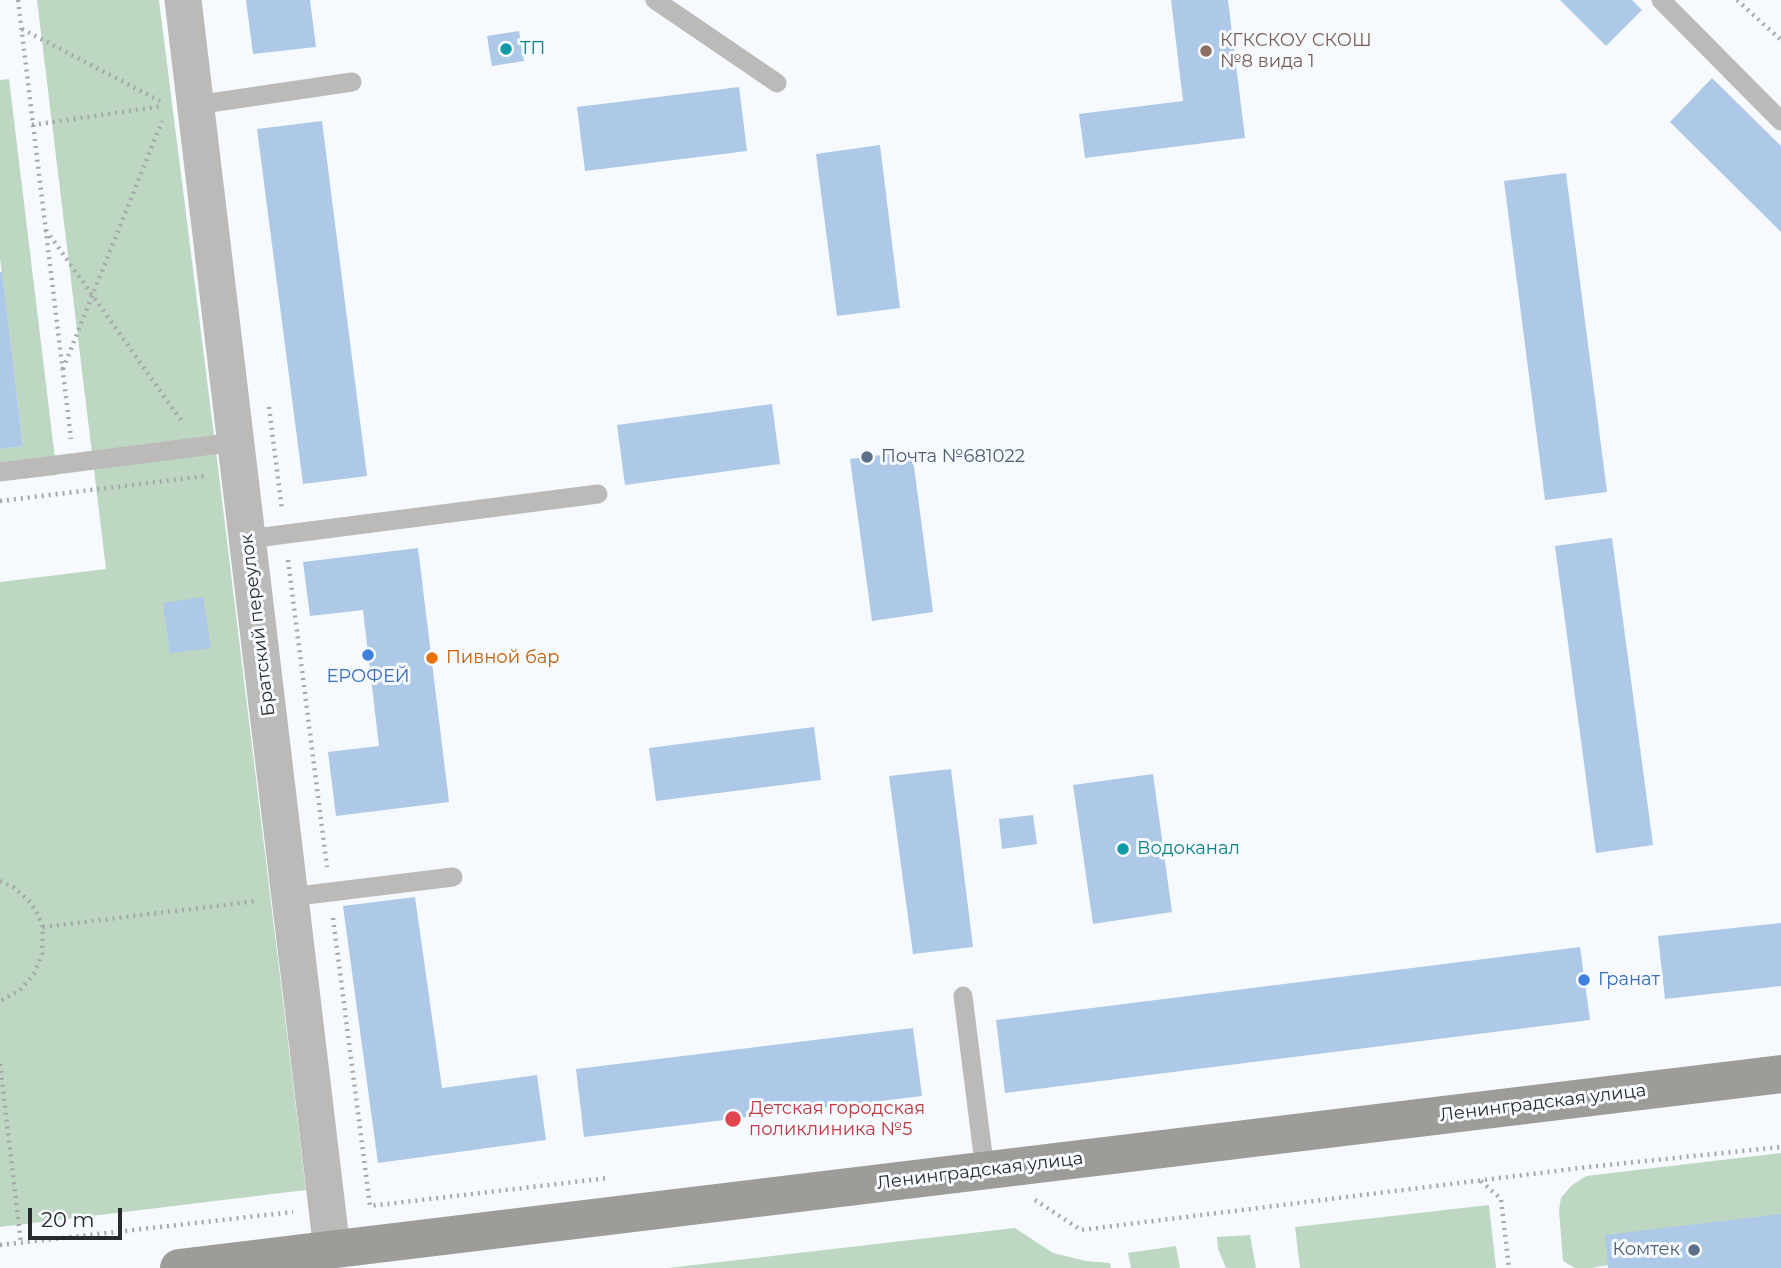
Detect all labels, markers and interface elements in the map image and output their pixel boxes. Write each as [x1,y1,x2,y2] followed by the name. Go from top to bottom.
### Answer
[1220,30,1372,72] place label: КГКСКОУ СКОШ №8 вида 1
[520,38,545,60] place label: ТП
[498,41,514,57] marker: ТП
[1198,43,1214,59] marker: КГКСКОУ СКОШ №8 вида 1
[881,446,1025,468] place label: Почта №681022
[859,449,875,465] marker: Почта №681022
[236,533,280,717] street label: Братский переулок
[360,647,376,663] marker: ЕРОФЕЙ
[446,647,560,669] place label: Пивной бар
[424,650,440,666] marker: Пивной бар
[326,666,410,688] place label: ЕРОФЕЙ
[1137,838,1240,860] place label: Водоканал
[1115,841,1131,857] marker: Водоканал
[1598,969,1660,991] place label: Гранат
[1576,972,1592,988] marker: Гранат
[1439,1080,1647,1126] street label: Ленинградская улица
[749,1098,925,1140] place label: Детская городская поликлиника №5
[723,1109,743,1129] marker: Детская городская поликлиника №5
[876,1148,1084,1194] street label: Ленинградская улица
[32,1194,126,1238] scale bar
[41,1207,95,1232] text: 20 m
[1613,1239,1680,1261] place label: Комтек
[1686,1242,1702,1258] marker: Комтек

